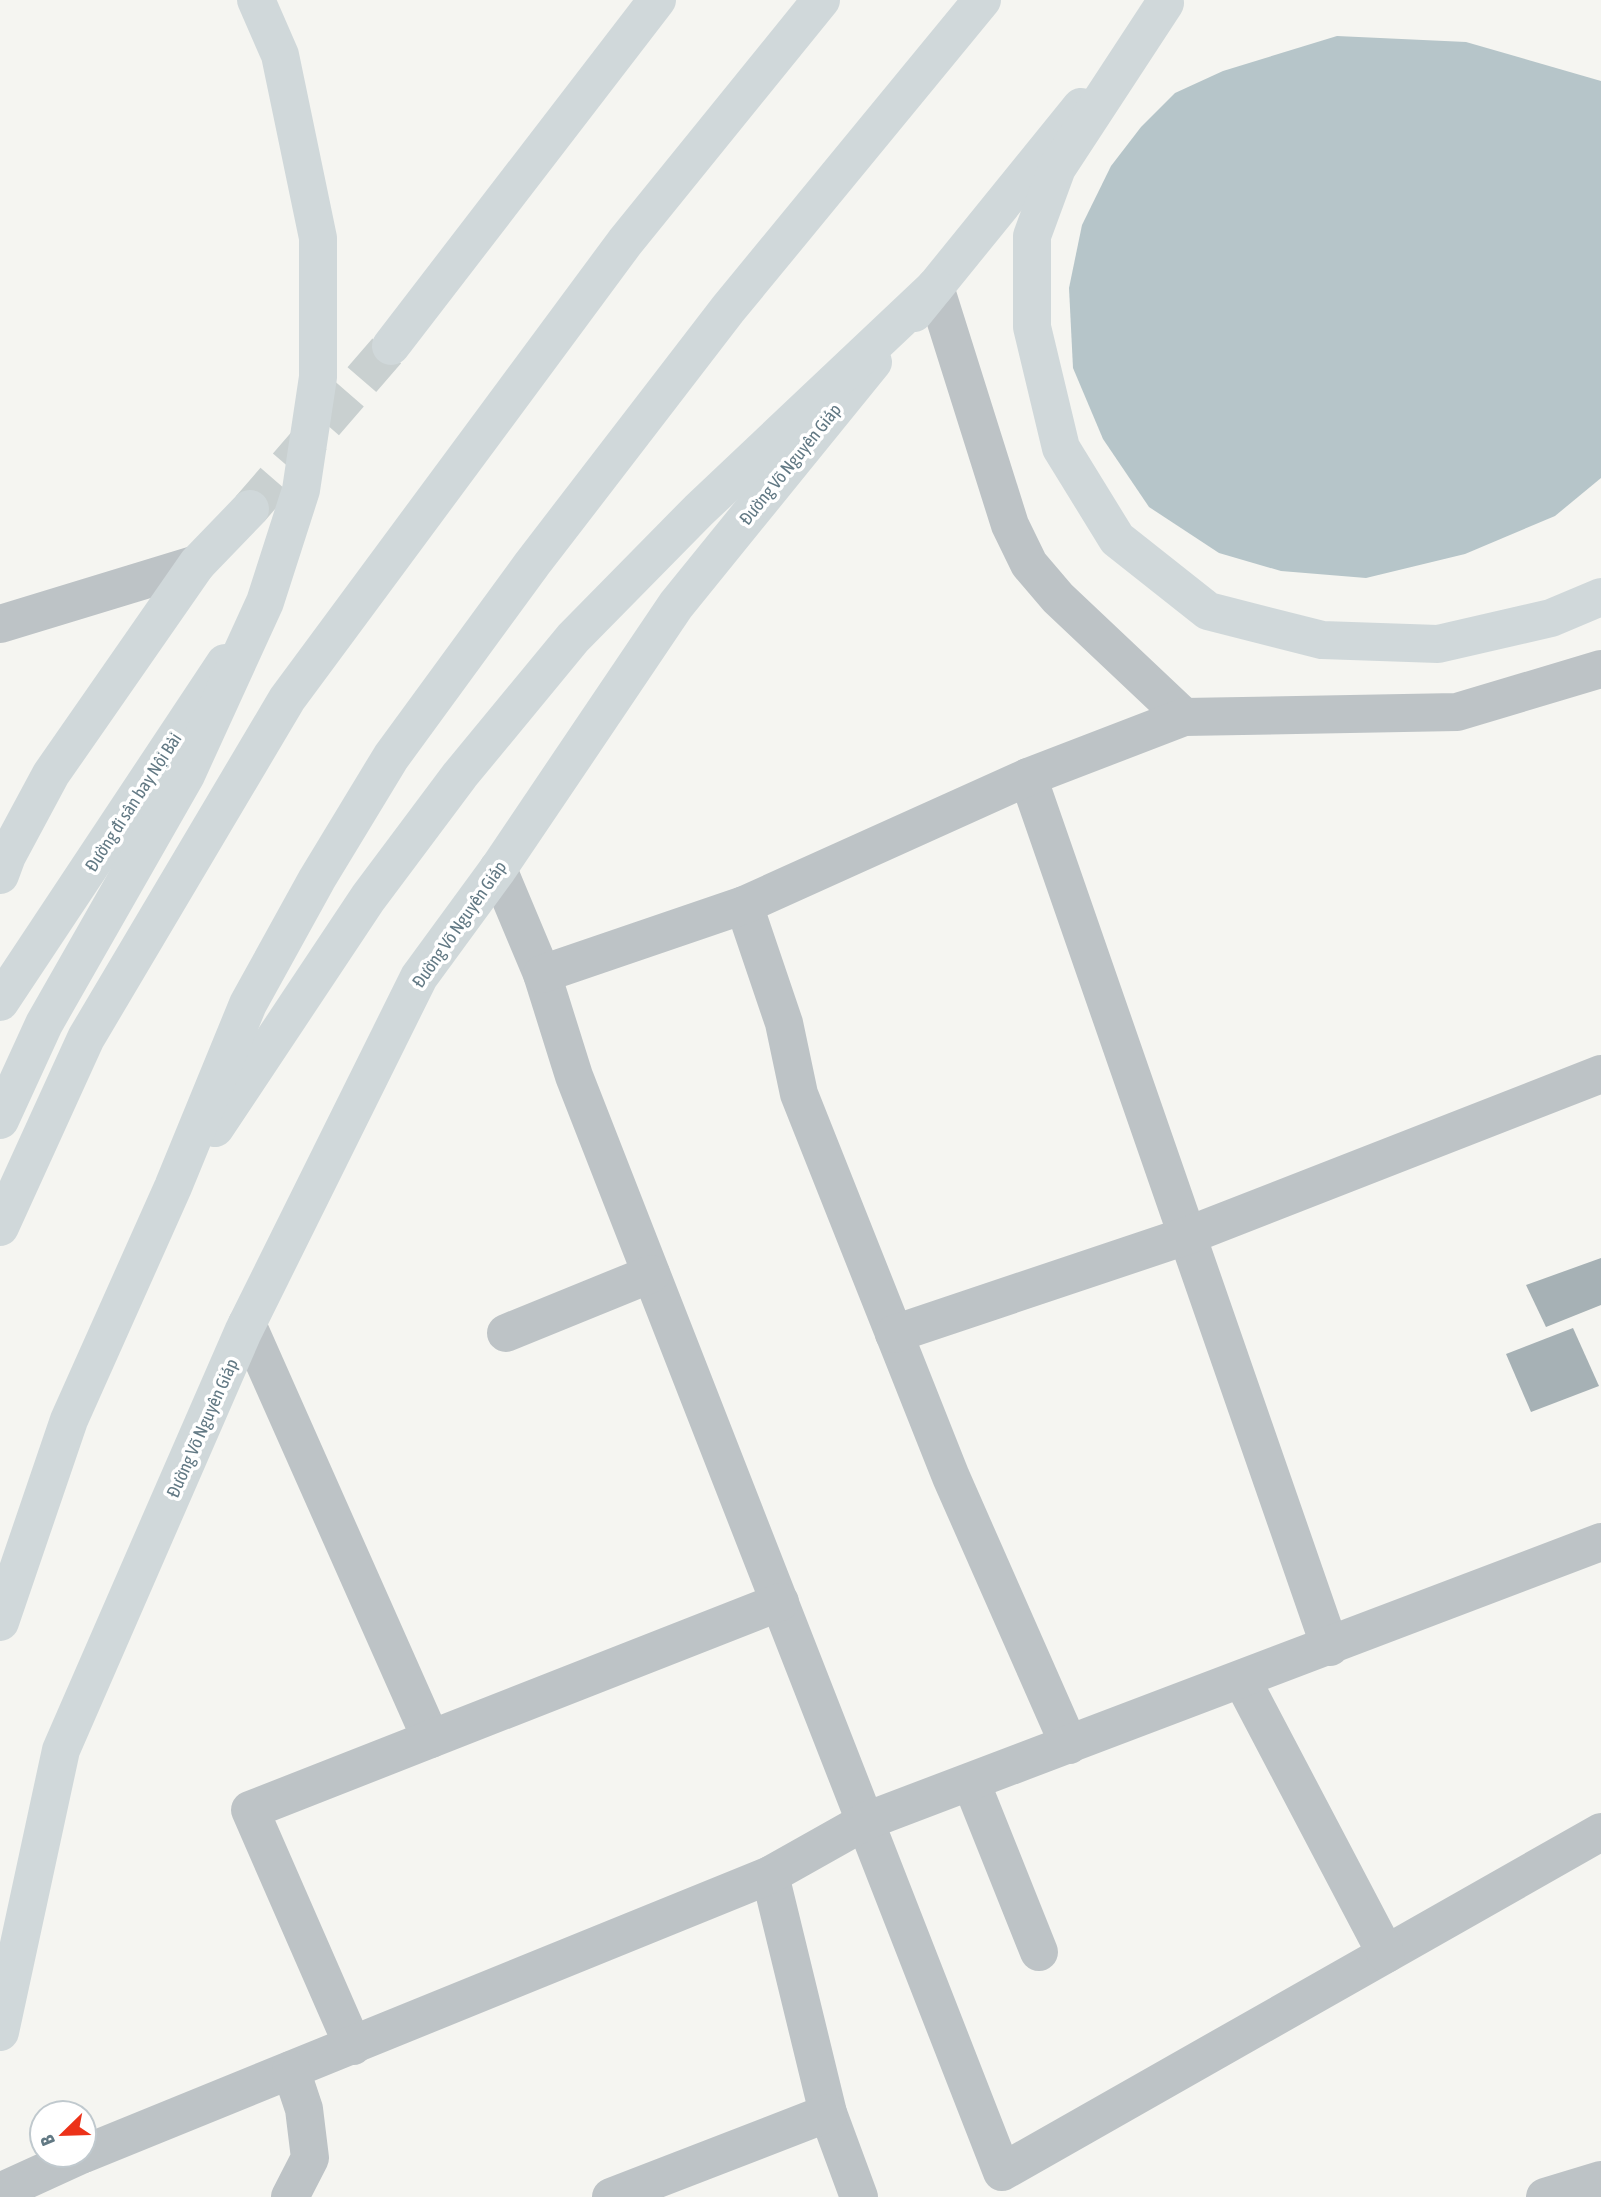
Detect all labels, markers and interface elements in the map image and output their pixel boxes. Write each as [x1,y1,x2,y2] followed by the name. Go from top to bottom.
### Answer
[735,399,845,529] street label: Đường Võ Nguyên Giáp
[80,729,186,875] street label: Đường đi sân bay Nội Bài
[407,857,511,991] street label: Đường Võ Nguyên Giáp
[162,1355,242,1501] street label: Đường Võ Nguyên Giáp
[28,2099,98,2169] north arrow
[35,2132,59,2149] text: B

